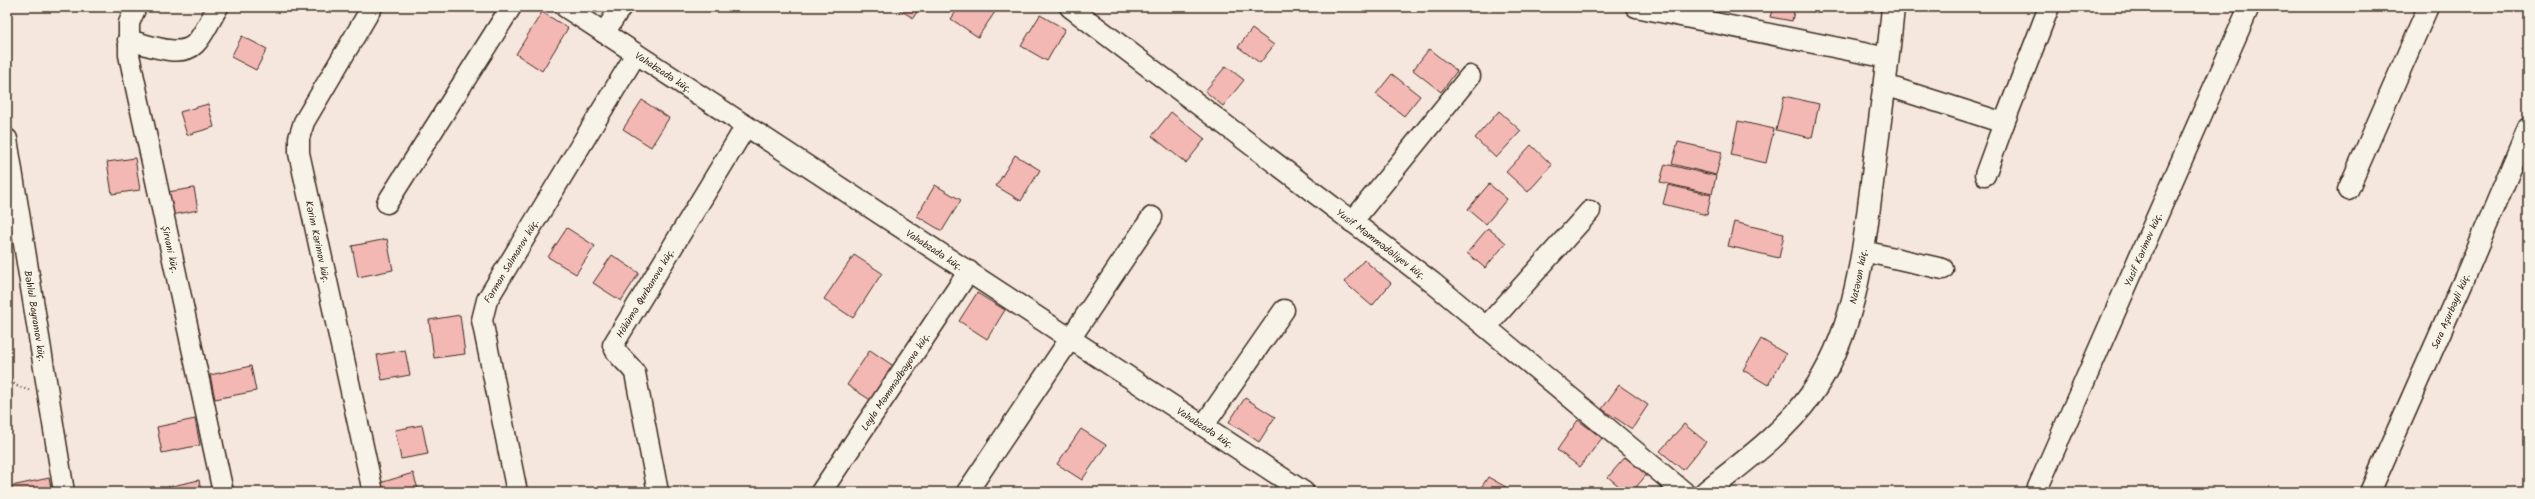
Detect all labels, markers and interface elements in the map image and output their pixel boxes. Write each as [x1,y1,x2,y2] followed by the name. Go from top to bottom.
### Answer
[631,48,695,97] street label: Vahabzadə küç.
[301,199,334,284] street label: Kərim Kərimov küç.
[1332,205,1429,284] street label: Yusif Məmmədəliyev küç.
[2120,210,2167,289] street label: Yusif Kərimov küç.
[480,216,543,306] street label: Fərman Salmanov küç.
[157,224,183,275] street label: Şirvani küç.
[902,226,966,275] street label: Vahabzadə küç.
[612,246,679,341] street label: Hökümə Qurbanova küç.
[1845,248,1872,306] street label: Natəvan küç.
[19,269,50,363] street label: Bəhlul Bayramov küç.
[2427,271,2475,352] street label: Sara Aşurbəyli küç.
[857,330,935,434] street label: Leyla Məmmədbəyova küç.
[1173,403,1237,453] street label: Vahabzadə küç.

